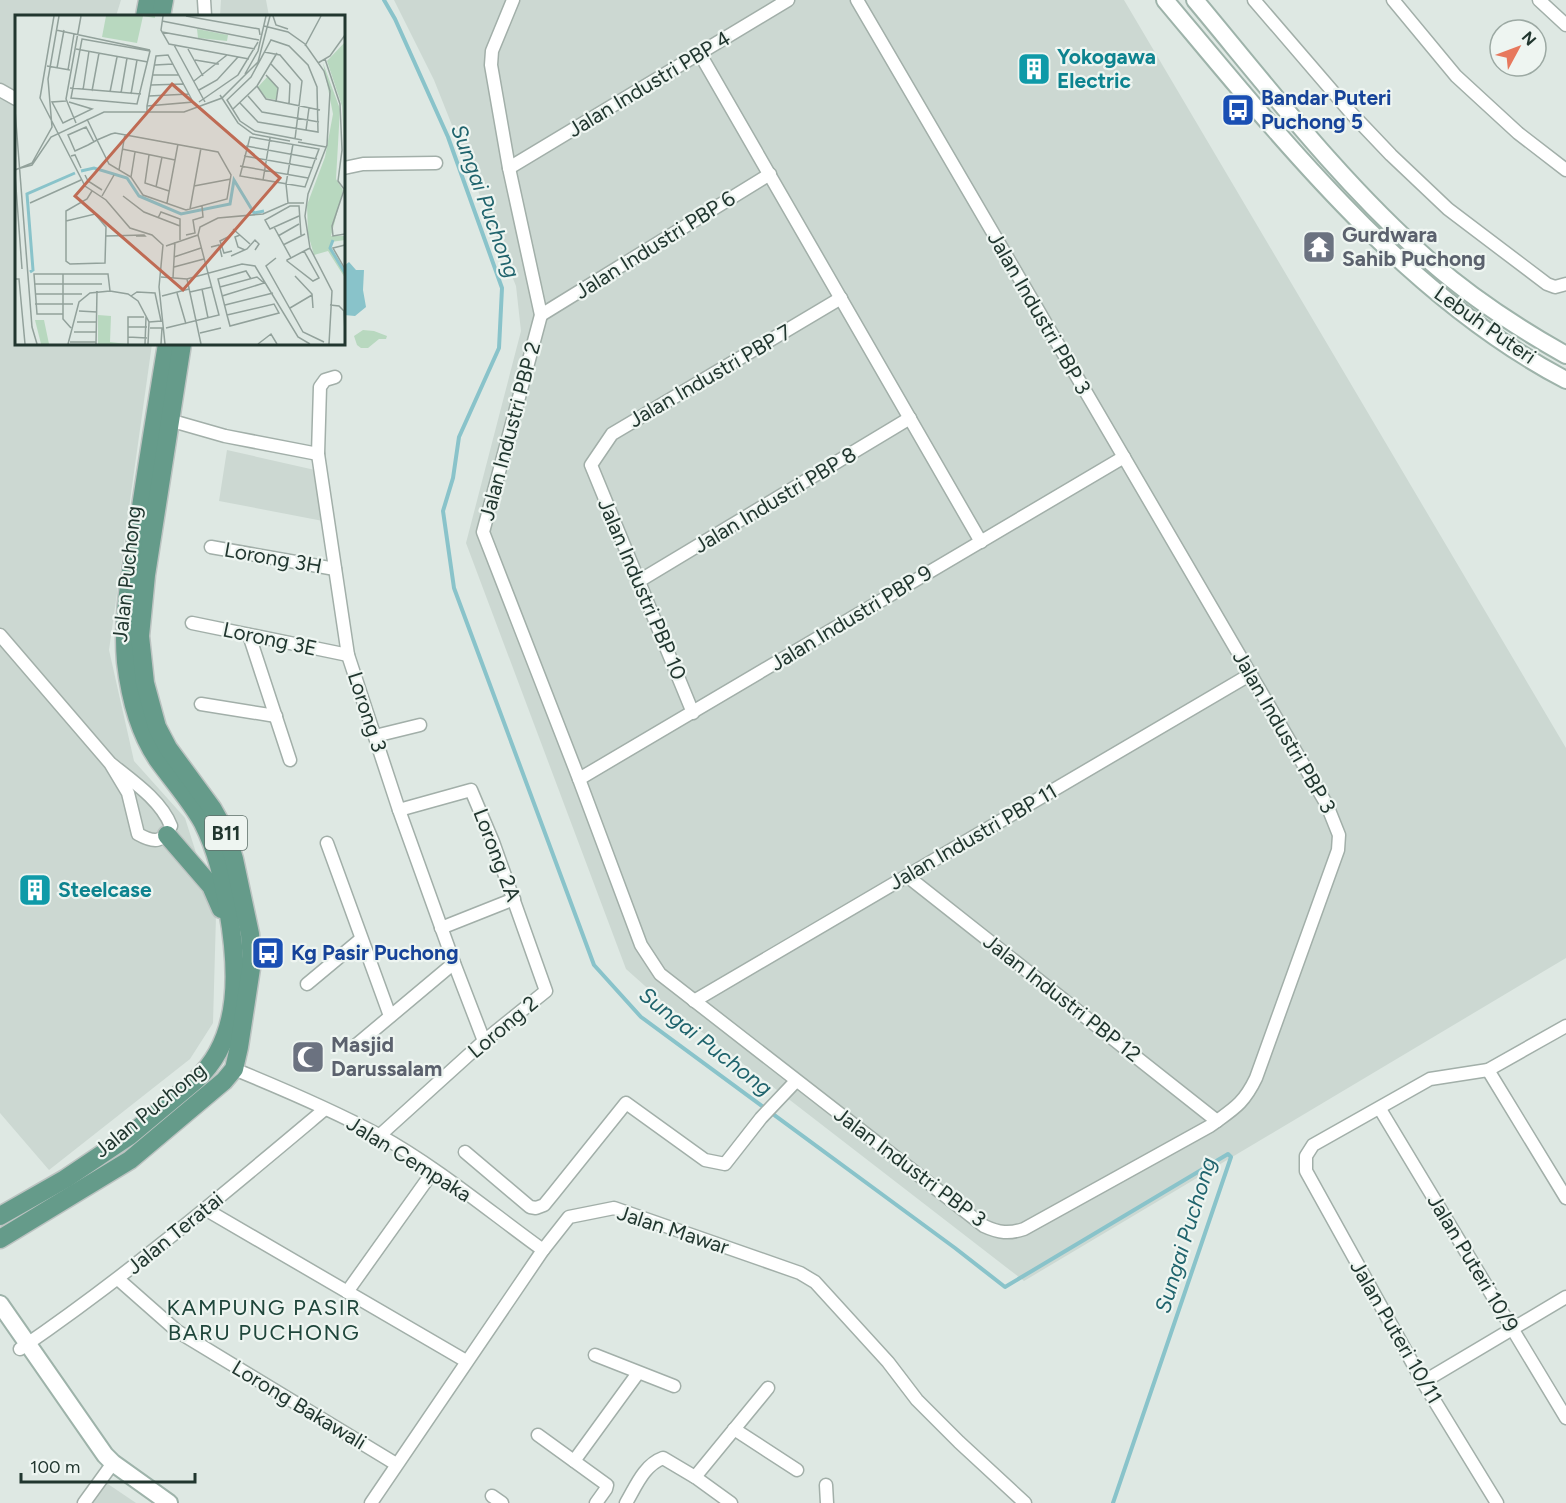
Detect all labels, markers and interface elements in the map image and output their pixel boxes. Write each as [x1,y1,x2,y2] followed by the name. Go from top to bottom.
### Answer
[15,15,345,345] inset map
[1488,18,1548,78] north arrow
[563,25,735,142] street label: Jalan Industri PBP 4
[1518,28,1540,49] text: N
[1057,44,1156,93] place label: Yokogawa Electric
[1016,51,1052,87] building icon: Yokogawa Electric
[1261,85,1392,134] place label: Bandar Puteri Puchong 5
[1220,92,1256,128] bus stop icon: Bandar Puteri Puchong 5
[445,121,526,282] water label: Sungai Puchong
[570,185,740,304] street label: Jalan Industri PBP 6
[1342,222,1486,271] place label: Gurdwara Sahib Puchong
[983,227,1096,399] street label: Jalan Industri PBP 3
[1301,229,1337,265] temple icon: Gurdwara Sahib Puchong
[1430,280,1541,369] street label: Lebuh Puteri
[624,319,796,432] street label: Jalan Industri PBP 7
[474,339,545,523] street label: Jalan Industri PBP 2
[689,441,861,558] street label: Jalan Industri PBP 8
[593,494,692,683] street label: Jalan Industri PBP 10
[107,505,146,643] street label: Jalan Puchong
[222,537,324,578] street label: Lorong 3H
[765,559,936,676] street label: Jalan Industri PBP 9
[221,616,319,661] street label: Lorong 3E
[1228,646,1341,818] street label: Jalan Industri PBP 3
[343,668,392,755] street label: Lorong 3
[884,778,1061,895] street label: Jalan Industri PBP 11
[468,805,527,905] street label: Lorong 2A
[205,816,247,850] road number: B11
[17,872,53,908] building icon: Steelcase
[58,877,152,902] place label: Steelcase
[979,928,1146,1067] street label: Jalan Industri PBP 12
[250,935,286,971] bus stop icon: Kg Pasir Puchong
[291,940,459,965] place label: Kg Pasir Puchong
[634,981,778,1102] water label: Sungai Puchong
[463,990,543,1063] street label: Lorong 2
[331,1032,442,1081] place label: Masjid Darussalam
[290,1039,326,1075] mosque icon: Masjid Darussalam
[89,1057,211,1162] street label: Jalan Puchong
[829,1101,991,1232] street label: Jalan Industri PBP 3
[342,1110,476,1207] street label: Jalan Cempaka
[1149,1154,1222,1316] water label: Sungai Puchong
[121,1186,228,1279] street label: Jalan Teratai
[1422,1189,1524,1336] street label: Jalan Puteri 10/9
[614,1200,732,1259] street label: Jalan Mawar
[1345,1255,1448,1408] street label: Jalan Puteri 10/11
[167,1294,361,1346] district label: KAMPUNG PASIR BARU PUCHONG
[228,1355,371,1454] street label: Lorong Bakawali
[21,1446,195,1484] scale bar
[30,1456,80,1478] text: 100 m

